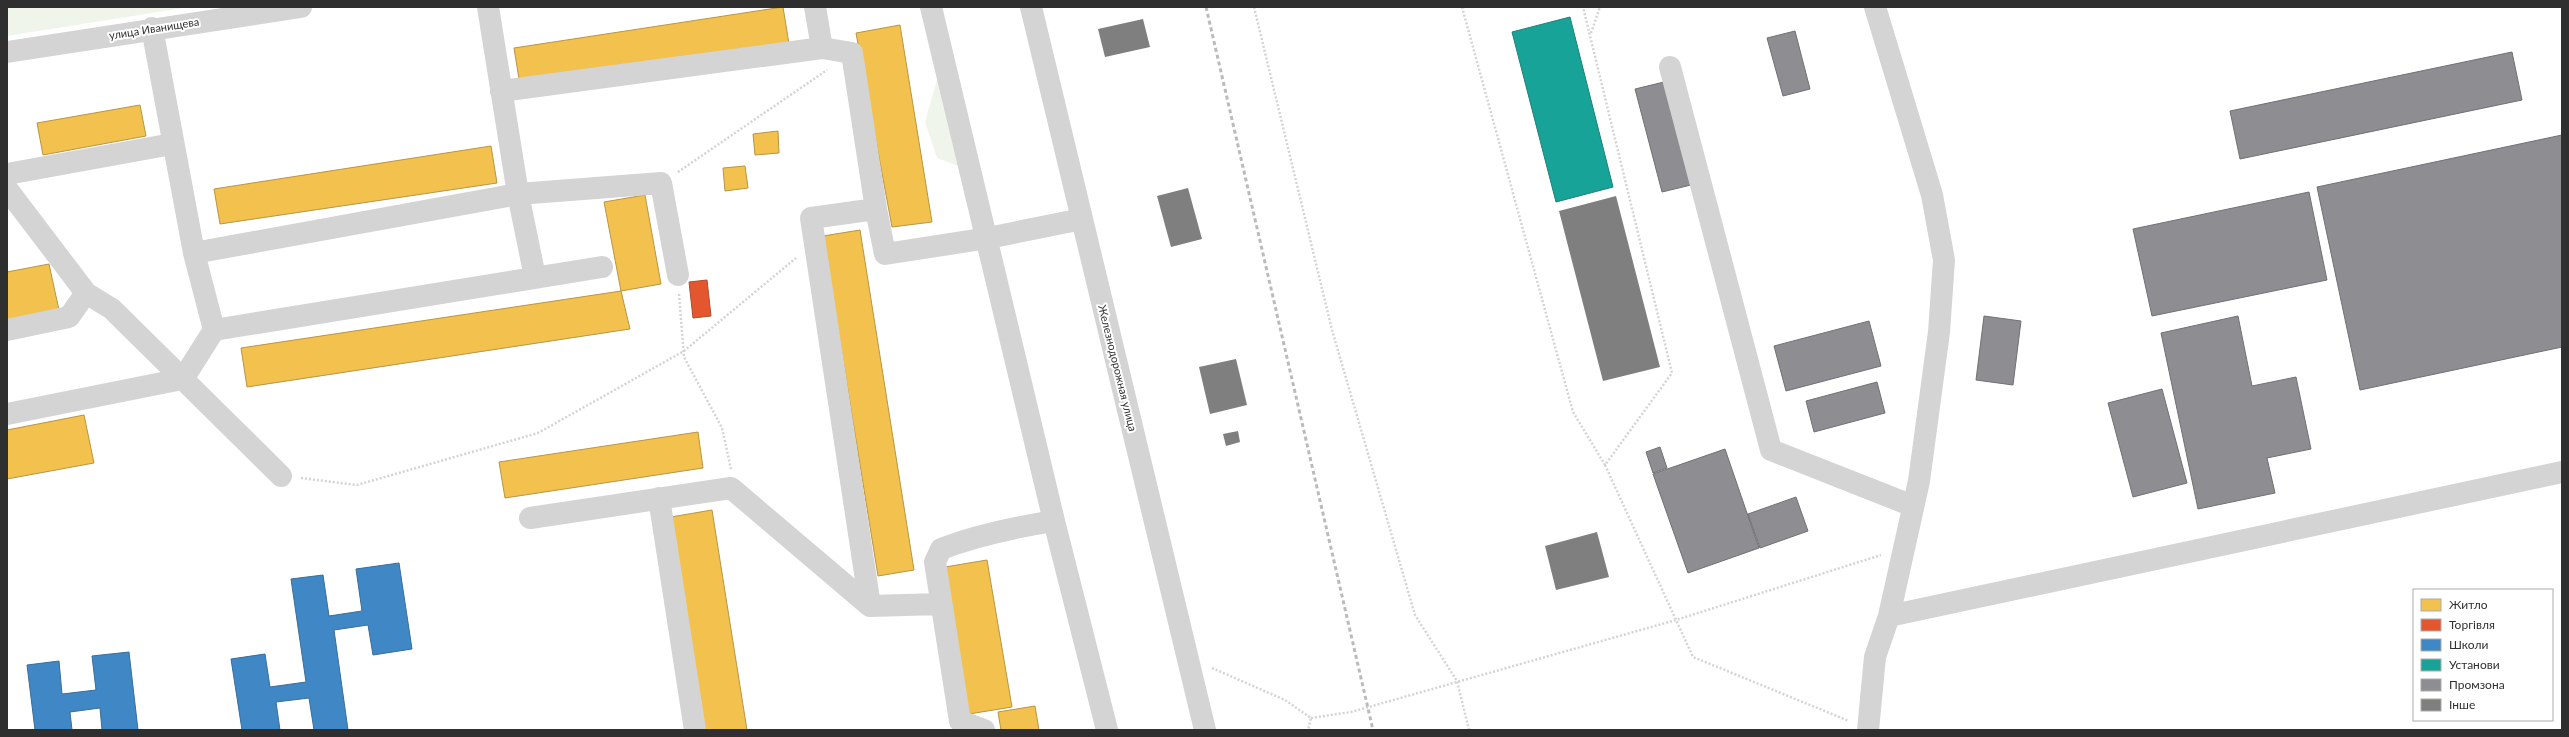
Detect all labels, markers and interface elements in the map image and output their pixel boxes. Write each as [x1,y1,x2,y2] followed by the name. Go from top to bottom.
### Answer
[108,14,200,42] street label: улица Иванищева
[1096,303,1140,433] street label: Железнодорожная улица
[2413,589,2553,721] legend
[2449,597,2488,612] text: Житло
[2449,617,2495,632] text: Торгівля
[2449,637,2488,652] text: Школи
[2449,657,2500,672] text: Установи
[2449,677,2505,692] text: Промзона
[2449,697,2475,712] text: Інше

